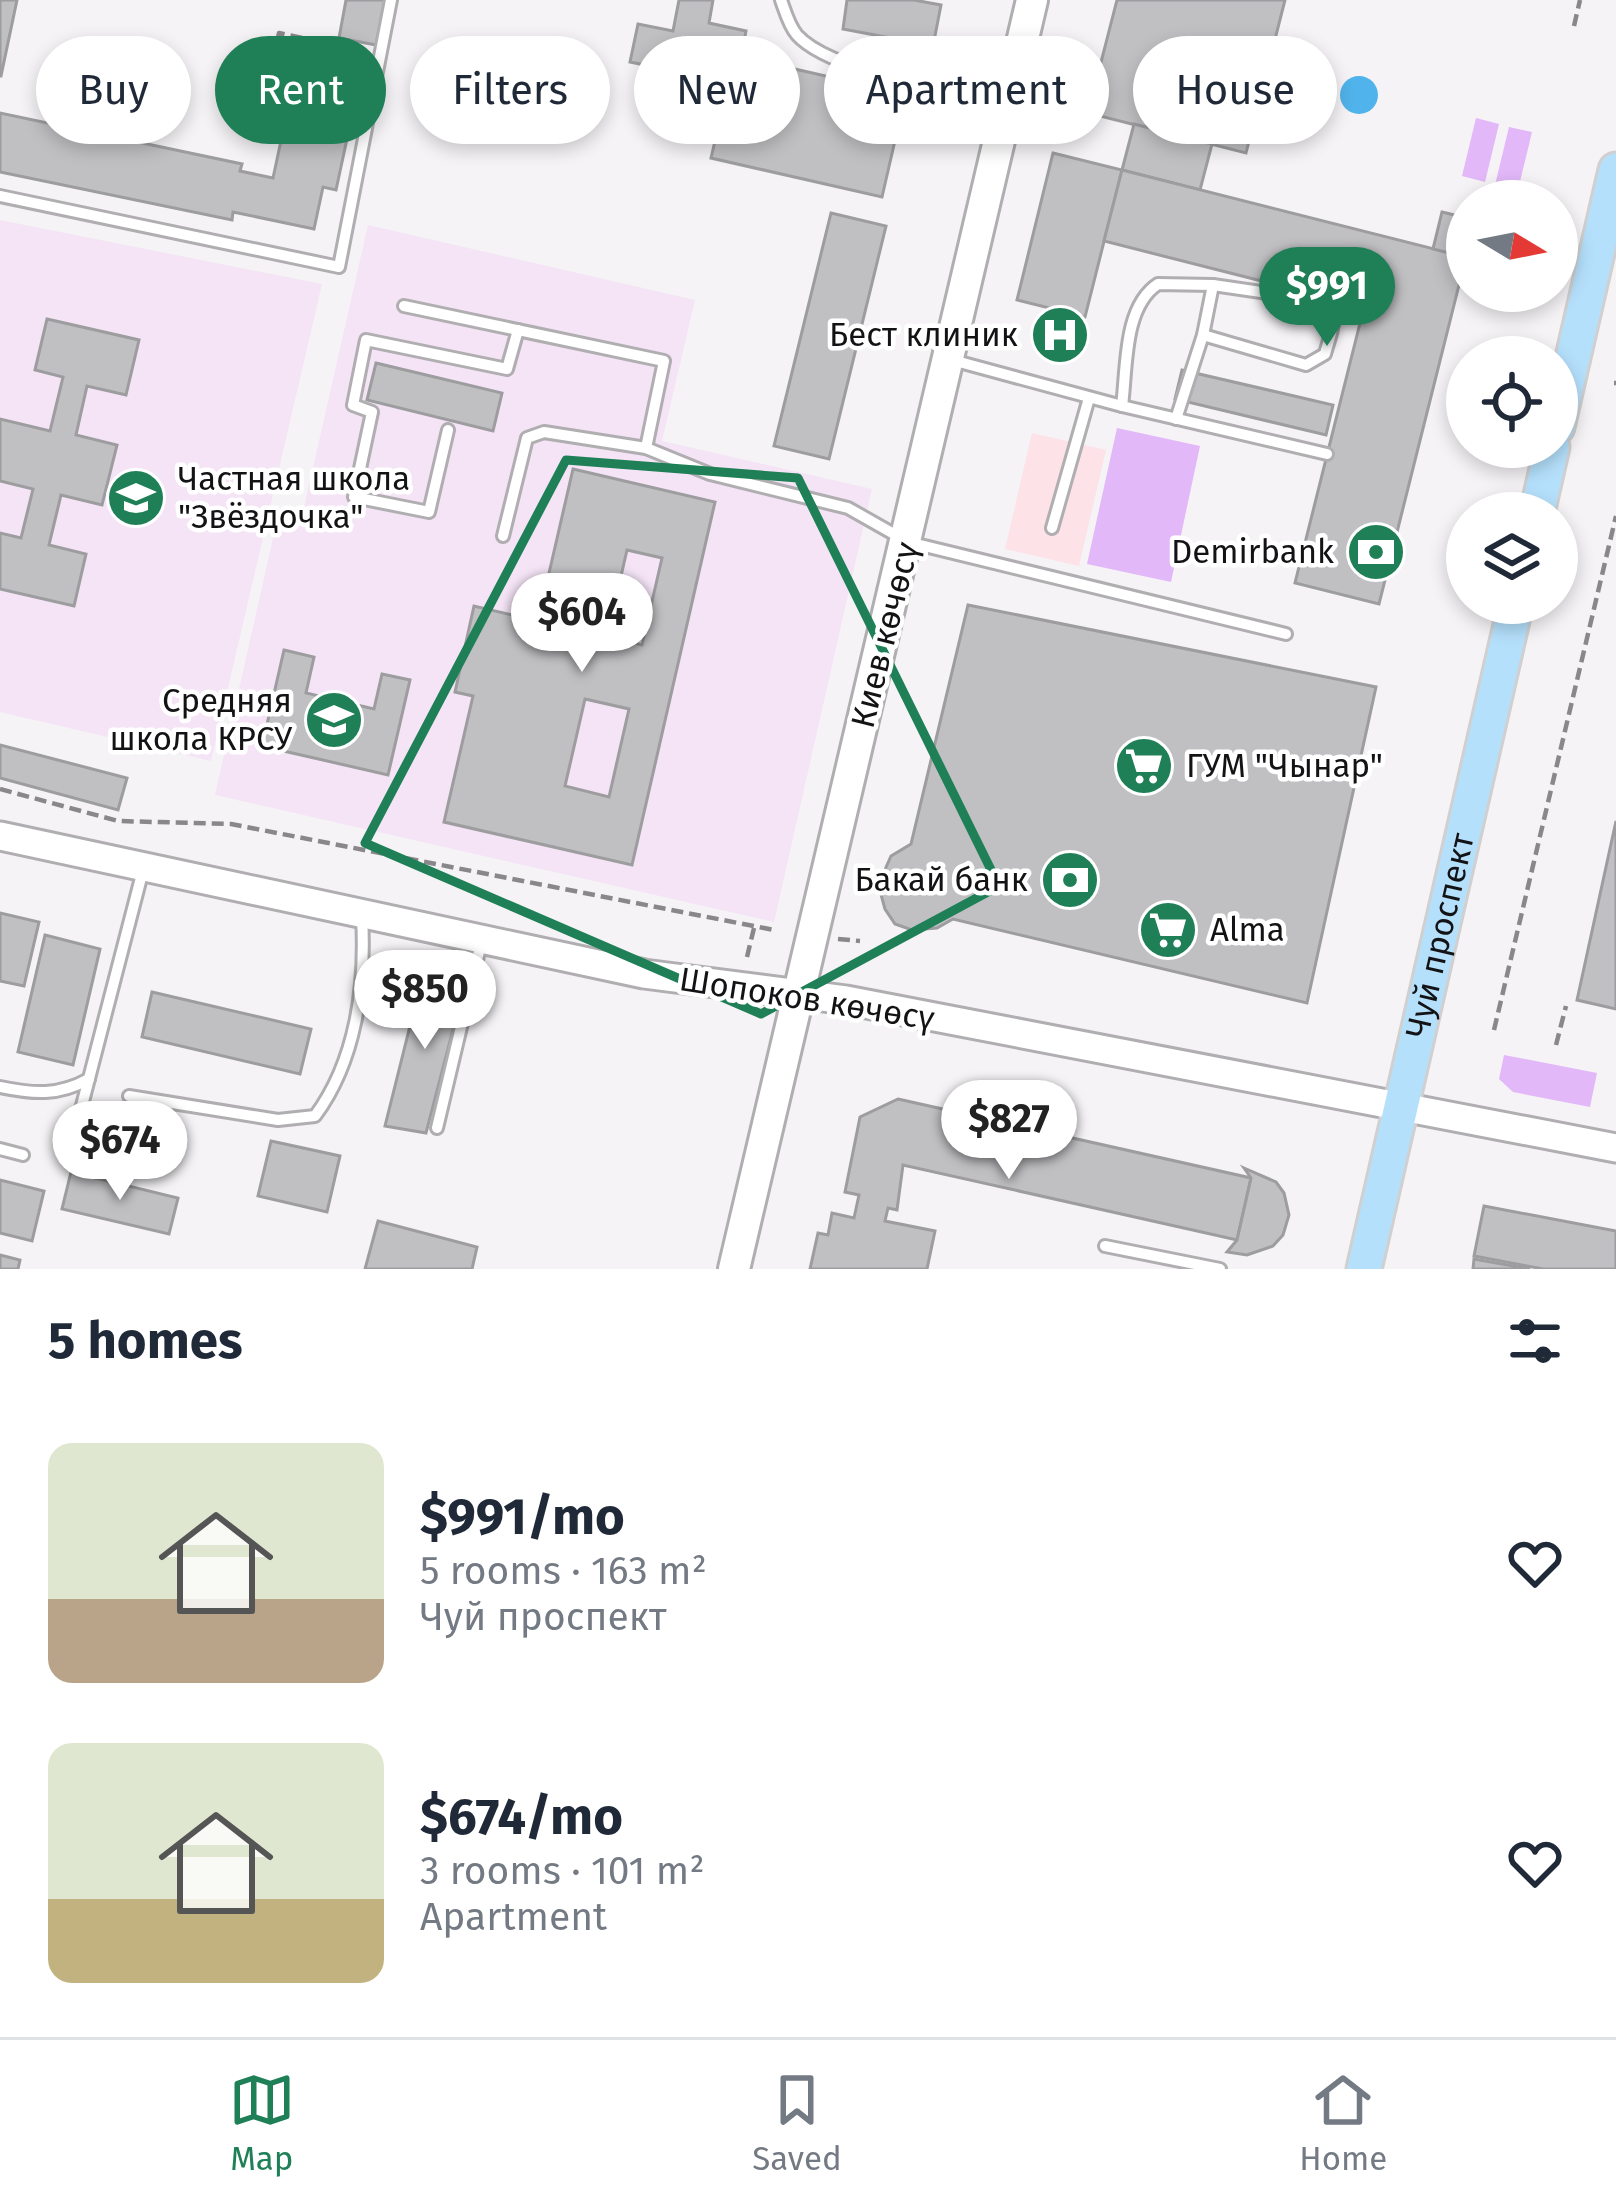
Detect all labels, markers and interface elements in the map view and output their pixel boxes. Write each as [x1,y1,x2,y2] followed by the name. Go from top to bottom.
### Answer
[36,36,191,144] chip: Buy
[215,36,386,144] chip: Rent
[410,36,610,144] chip: Filters
[634,36,800,144] chip: New
[824,36,1109,144] chip: Apartment
[1133,36,1337,144] chip: House
[1446,180,1578,312] north arrow
[1446,180,1578,624] map controls
[1256,247,1398,349] pin: $991
[1286,263,1368,309] text: $991
[1029,304,1091,366] hospital icon: Бест клиник
[829,315,1018,355] place label: Бест клиник
[1446,336,1578,468] button: locate
[178,459,410,537] place label: Частная школа "Звёздочка"
[105,467,167,529] school or university icon: Частная школа "Звёздочка"
[1446,492,1578,624] button: layers
[1345,521,1407,583] bank icon: Demirbank
[1171,532,1334,572] place label: Demirbank
[843,538,927,732] street label: Киев көчөсү
[511,573,653,675] pin: $604
[538,589,626,635] text: $604
[110,681,292,759] place label: Средняя школа КРСУ
[303,689,365,751] school or university icon: Средняя школа КРСУ
[1113,735,1175,797] supermarket icon: ГУМ "Чынар"
[1186,746,1383,786] place label: ГУМ "Чынар"
[1397,829,1483,1042] street label: Чуй проспект
[1039,849,1101,911] bank icon: Бакай банк
[854,860,1028,900] place label: Бакай банк
[1137,899,1199,961] supermarket icon: Alma
[1210,910,1285,950] place label: Alma
[354,950,496,1052] pin: $850
[677,959,937,1039] street label: Шопоков көчөсү
[381,966,469,1012] text: $850
[938,1080,1080,1182] pin: $827
[968,1096,1050,1142] text: $827
[49,1101,191,1203] pin: $674
[79,1117,161,1163] text: $674
[1502,1308,1568,1374] icon: filters
[48,1310,243,1372] text: 5 homes
[420,1486,625,1548] text: $991/mo
[144,1491,288,1635] icon: home
[1502,1530,1568,1596] icon: heart
[420,1548,707,1594] text: 5 rooms · 163 m²
[420,1594,666,1640] text: Чуй проспект
[420,1786,623,1848] text: $674/mo
[144,1791,288,1935] icon: home
[1502,1830,1568,1896] icon: heart
[420,1848,705,1894] text: 3 rooms · 101 m²
[420,1894,607,1940] text: Apartment
[229,2067,295,2179] tab: Map
[752,2067,842,2179] tab: Saved
[1299,2067,1387,2179] tab: Home

